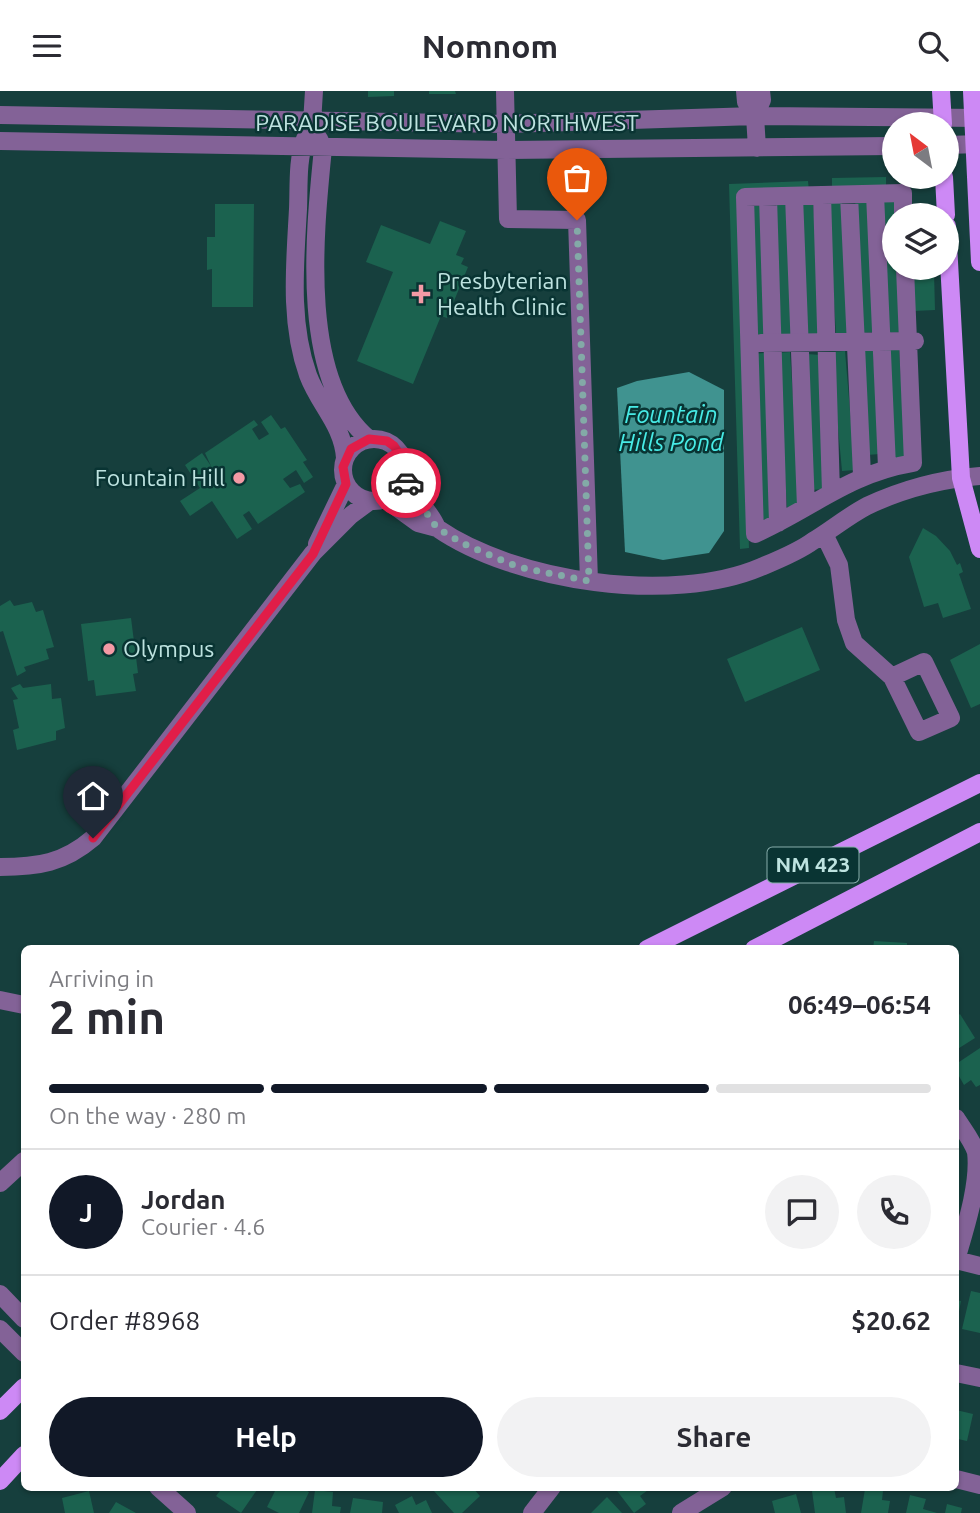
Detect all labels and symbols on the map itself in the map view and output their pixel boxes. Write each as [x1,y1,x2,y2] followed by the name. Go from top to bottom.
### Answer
[255,110,639,135] street label: PARADISE BOULEVARD NORTHWEST
[882,112,959,189] north arrow
[547,148,607,220] pin
[437,268,568,319] place label: Presbyterian Health Clinic
[411,284,431,304] marker: Presbyterian Health Clinic
[618,401,724,456] water label: Fountain Hills Pond
[371,448,441,518] courier
[95,465,225,490] place label: Fountain Hill
[231,470,247,486] marker: Fountain Hill
[123,636,214,661] place label: Olympus
[101,641,117,657] marker: Olympus
[63,766,123,838] pin
[768,847,858,883] road number: NM 423

